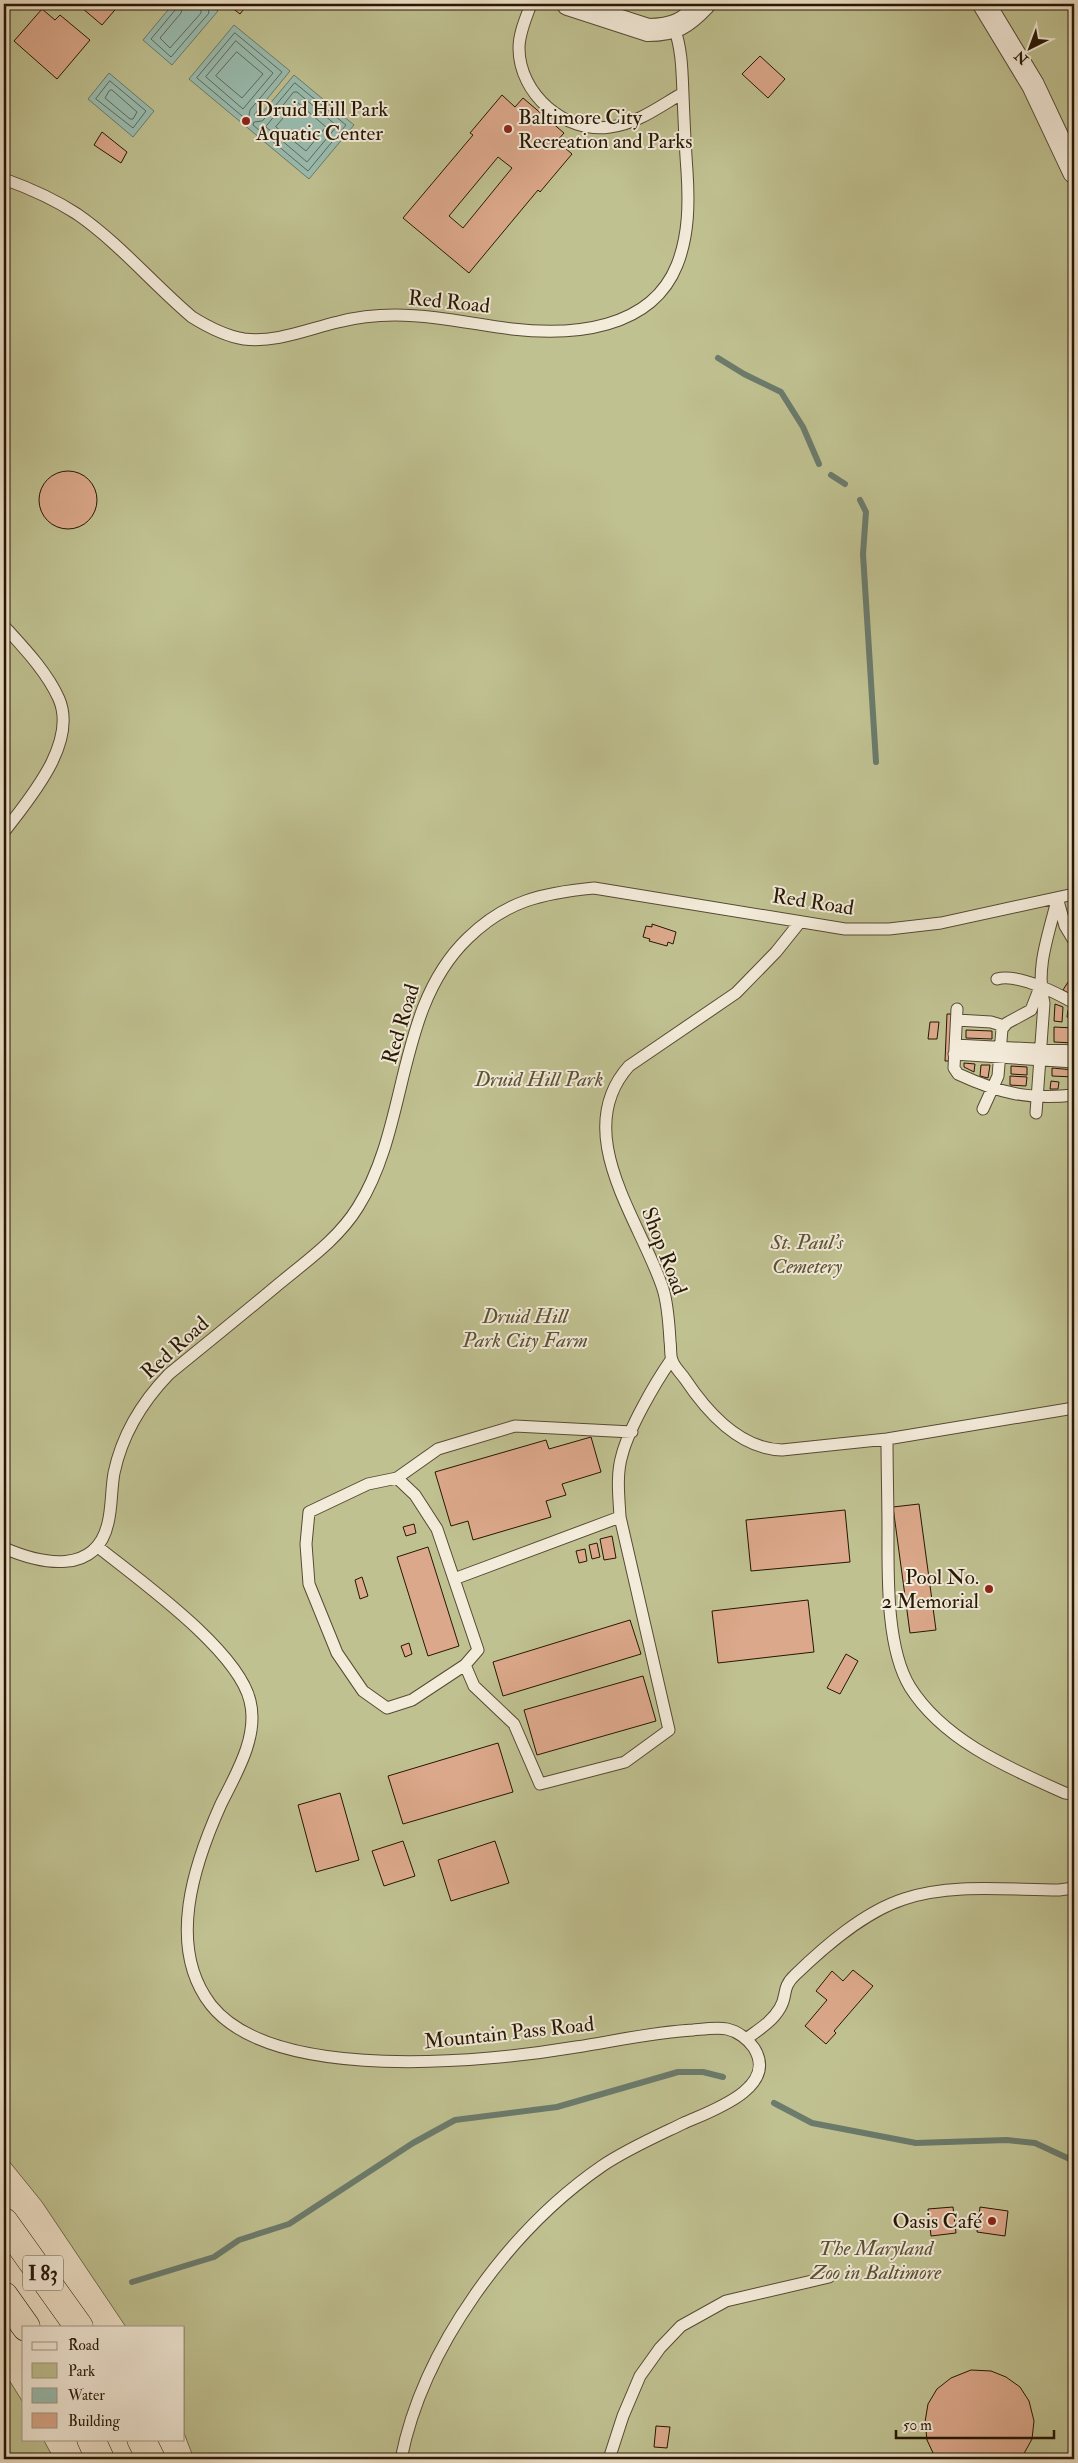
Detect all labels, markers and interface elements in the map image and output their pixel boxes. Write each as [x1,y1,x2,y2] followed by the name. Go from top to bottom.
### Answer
[1006,22,1056,72] north arrow
[1011,46,1033,68] text: N
[255,96,388,147] place label: Druid Hill Park Aquatic Center
[518,104,692,155] place label: Baltimore City Recreation and Parks
[240,115,252,127] marker: Druid Hill Park Aquatic Center
[502,123,514,135] marker: Baltimore City Recreation and Parks
[407,284,492,320] street label: Red Road
[770,882,856,922] street label: Red Road
[376,980,426,1067] street label: Red Road
[474,1066,603,1093] park label: Druid Hill Park
[635,1203,693,1299] street label: Shop Road
[770,1229,845,1280] park label: St. Paul's Cemetery
[461,1303,588,1354] park label: Druid Hill Park City Farm
[135,1310,215,1386] street label: Red Road
[881,1564,980,1615] place label: Pool No. 2 Memorial
[983,1583,995,1595] marker: Pool No. 2 Memorial
[423,2011,596,2055] street label: Mountain Pass Road
[892,2208,982,2235] place label: Oasis Café
[986,2215,998,2227] marker: Oasis Café
[810,2235,942,2286] park label: The Maryland Zoo in Baltimore
[23,2256,63,2290] road number: I 83
[22,2326,185,2440] legend
[68,2336,100,2355] text: Road
[68,2362,95,2381] text: Park
[67,2386,105,2405] text: Water
[896,2408,1053,2440] scale bar
[68,2412,120,2431] text: Building
[903,2416,932,2435] text: 50 m

